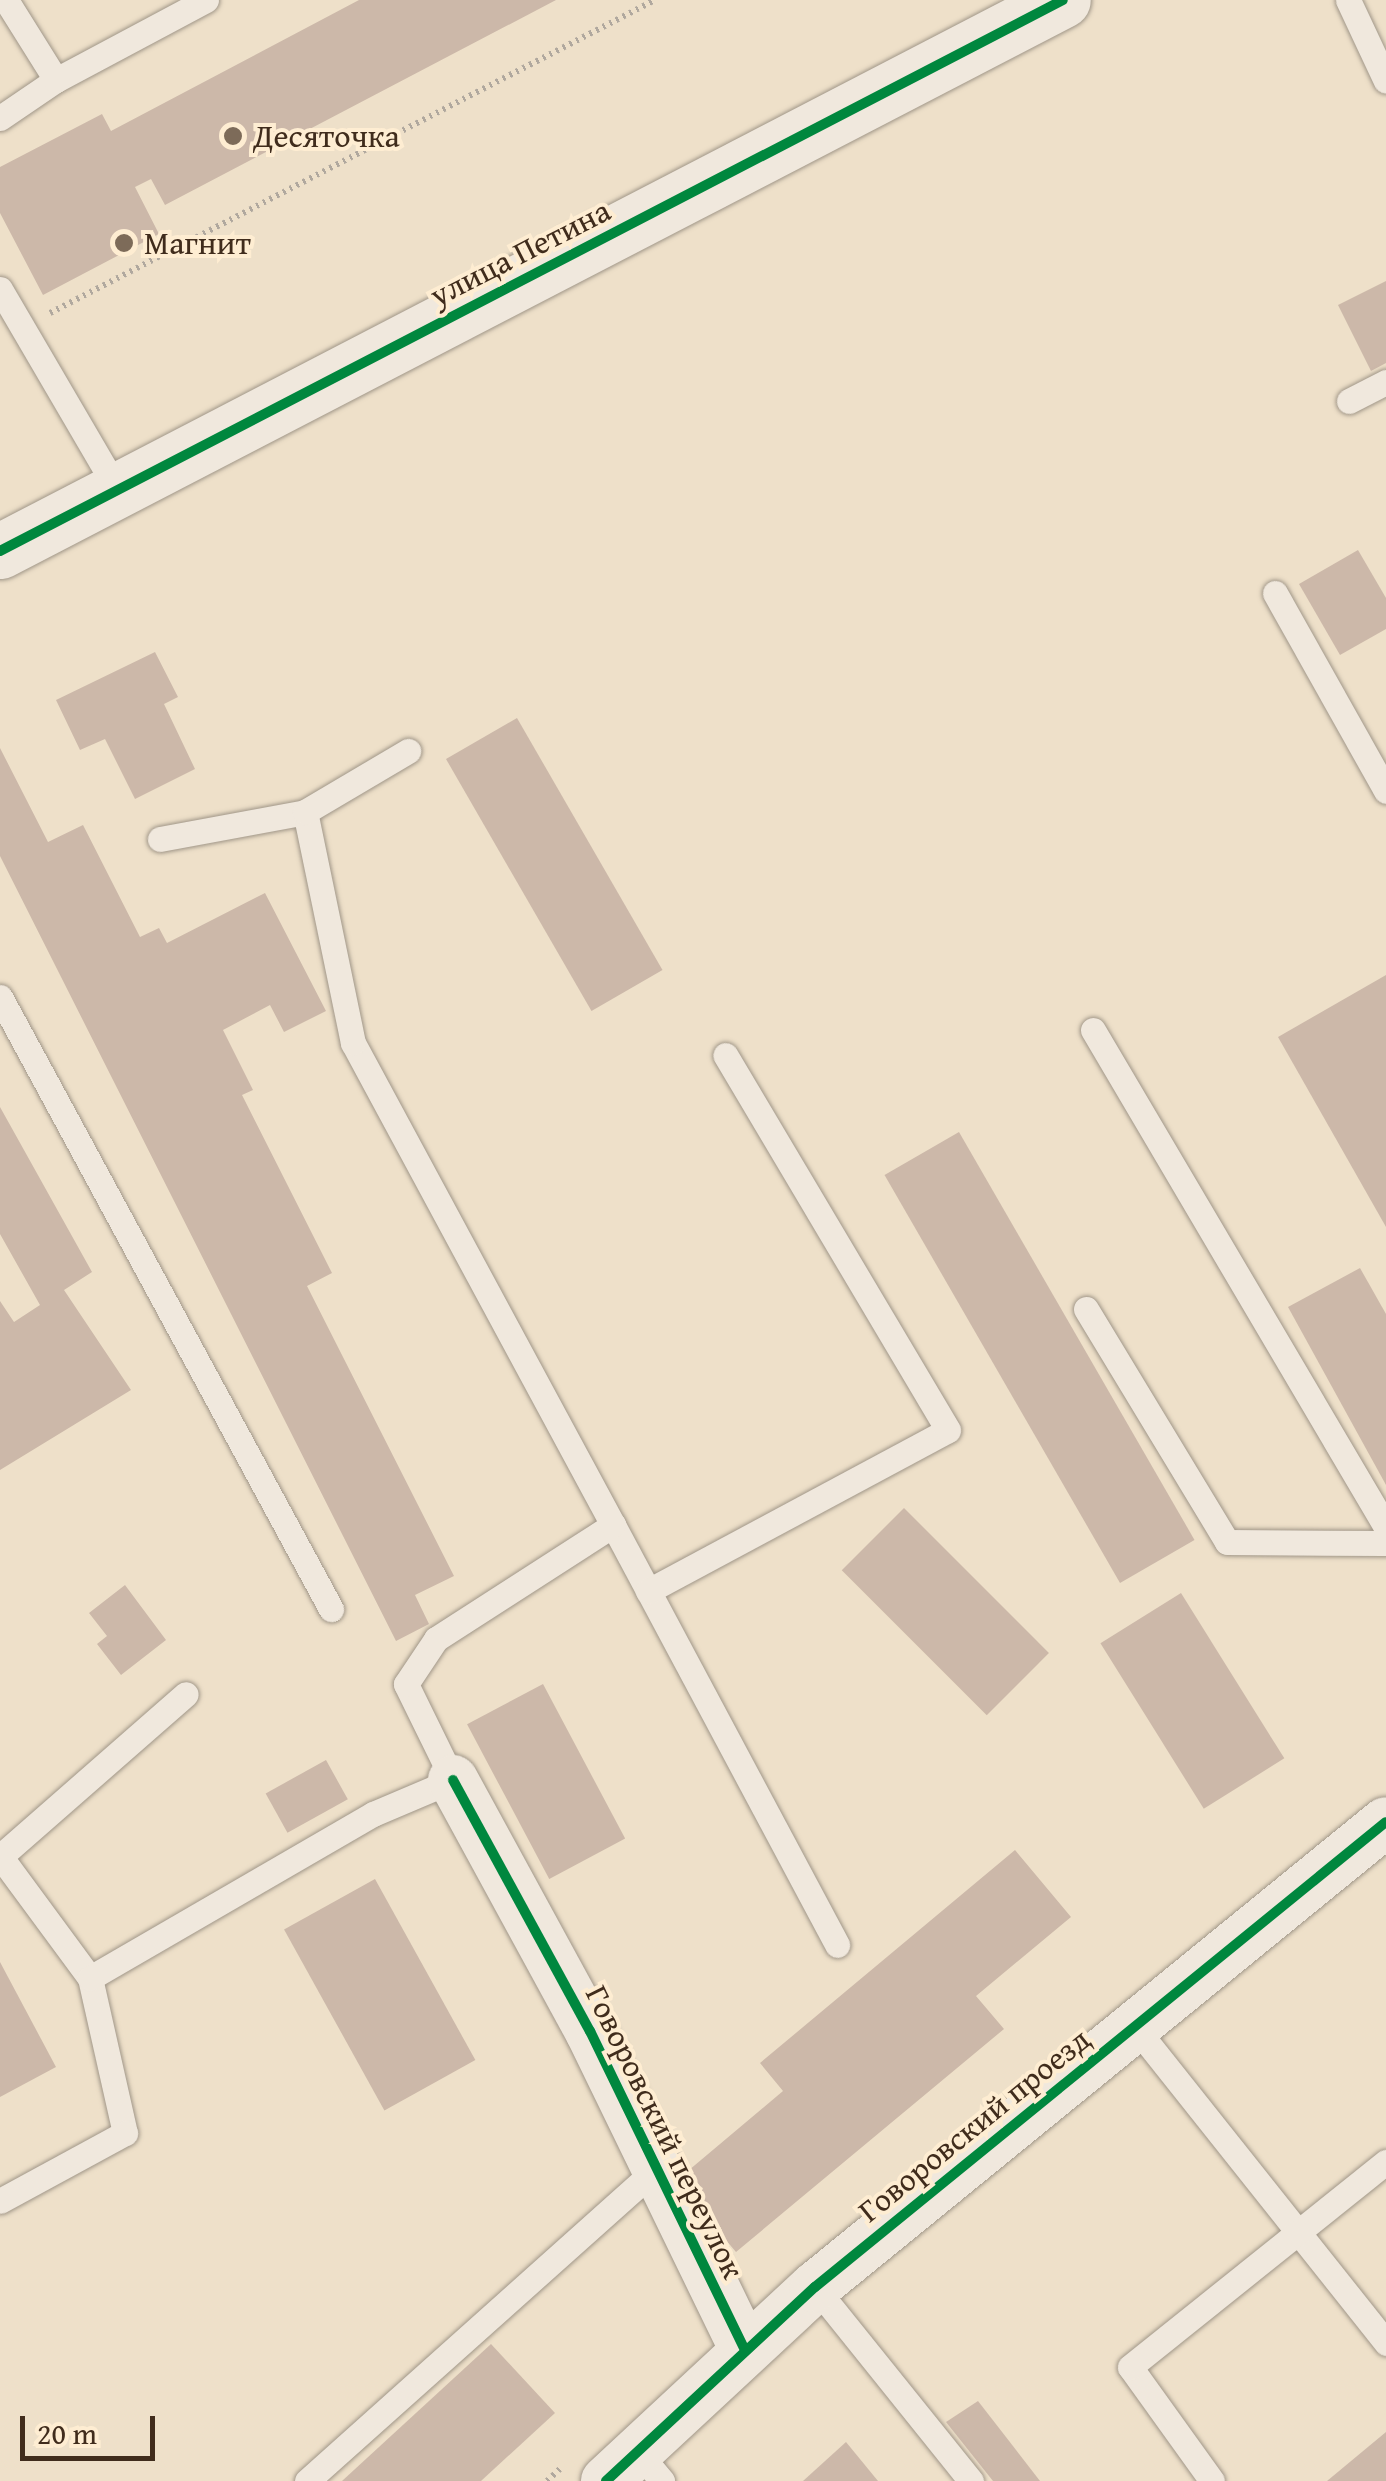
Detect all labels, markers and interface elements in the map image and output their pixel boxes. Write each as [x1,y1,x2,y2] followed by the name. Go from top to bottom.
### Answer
[253,117,400,155] place label: Десяточка
[222,125,244,147] marker: Десяточка
[423,191,617,315] street label: улица Петина
[144,224,251,262] place label: Магнит
[113,232,135,254] marker: Магнит
[577,1979,753,2285] street label: Говоровский переулок
[850,2020,1098,2230] street label: Говоровский проезд
[25,2396,160,2458] scale bar
[37,2411,97,2455] text: 20 m

